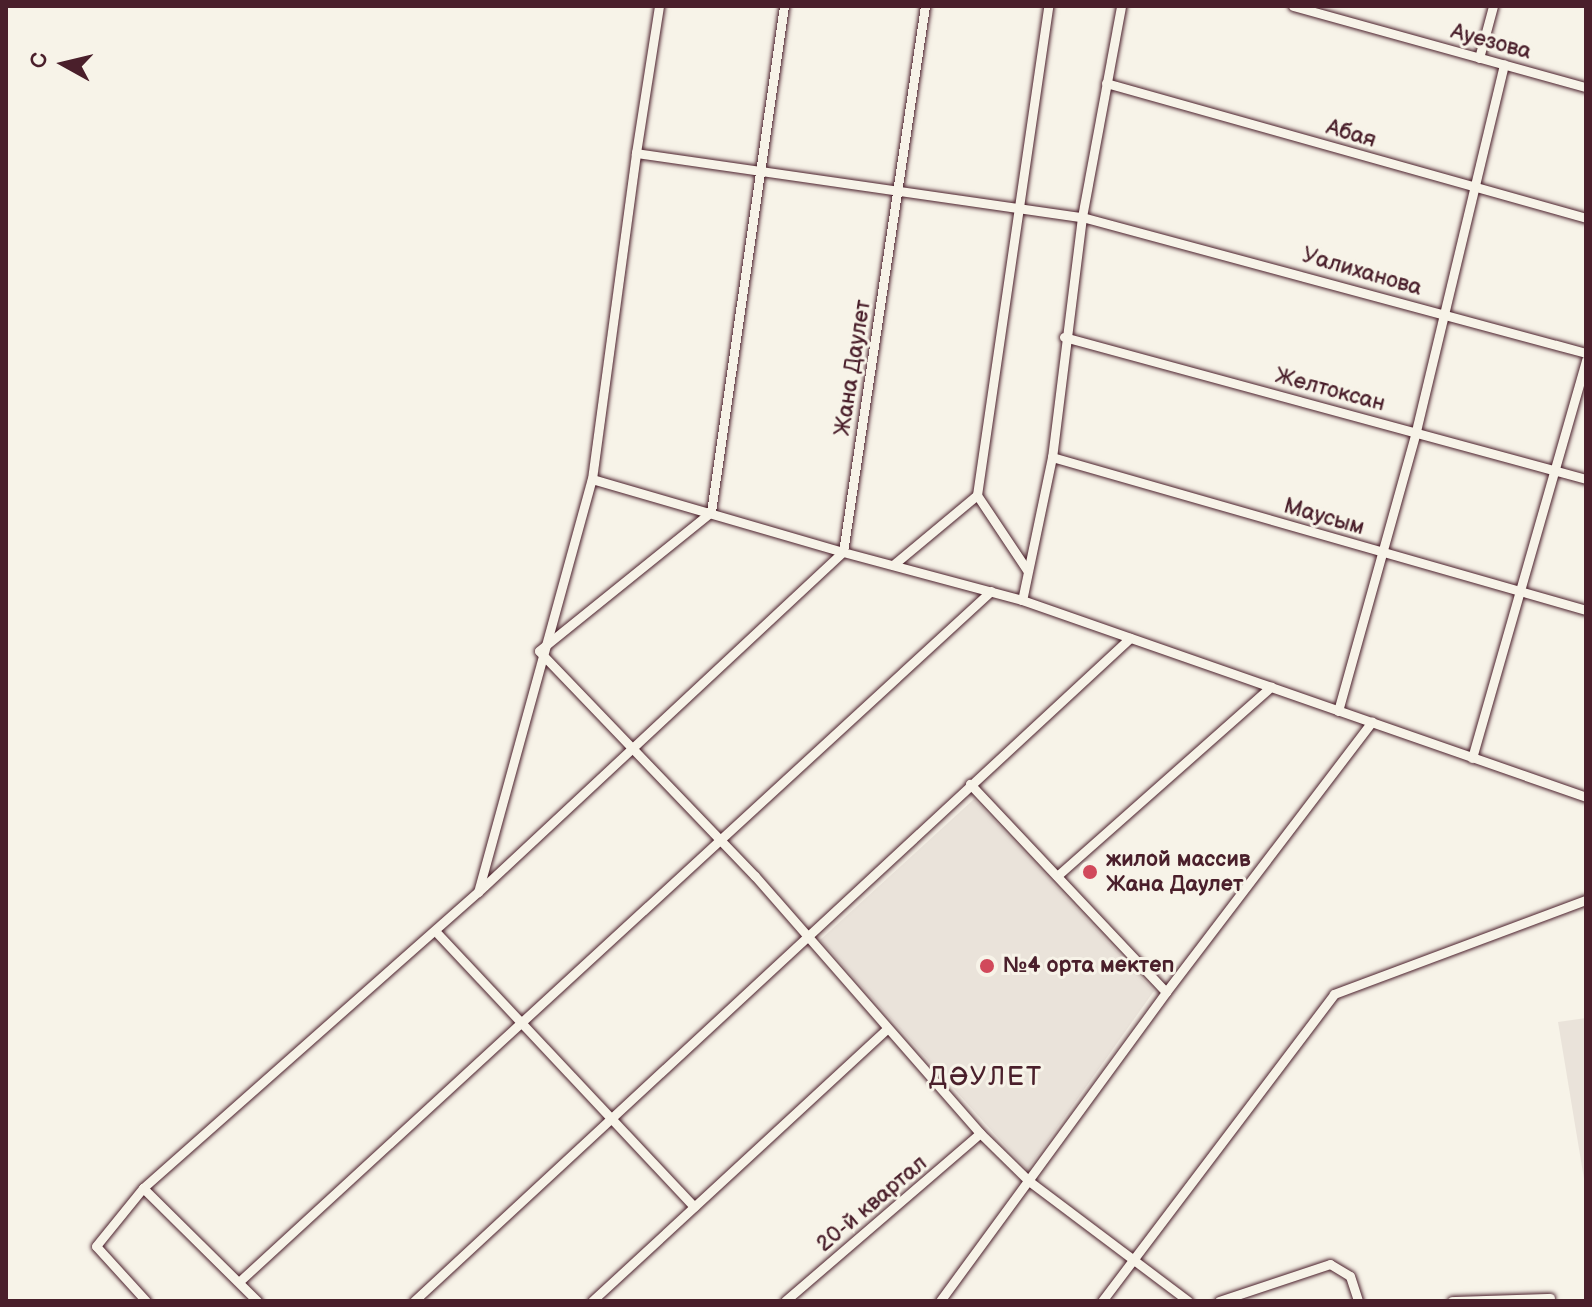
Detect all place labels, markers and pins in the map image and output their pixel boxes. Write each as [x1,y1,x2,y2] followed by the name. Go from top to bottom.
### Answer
[1106,846,1251,898] place label: жилой массив Жана Даулет
[1081,863,1099,881] marker: жилой массив Жана Даулет
[1003,953,1174,979] place label: №4 орта мектеп
[978,957,996,975] marker: №4 орта мектеп

